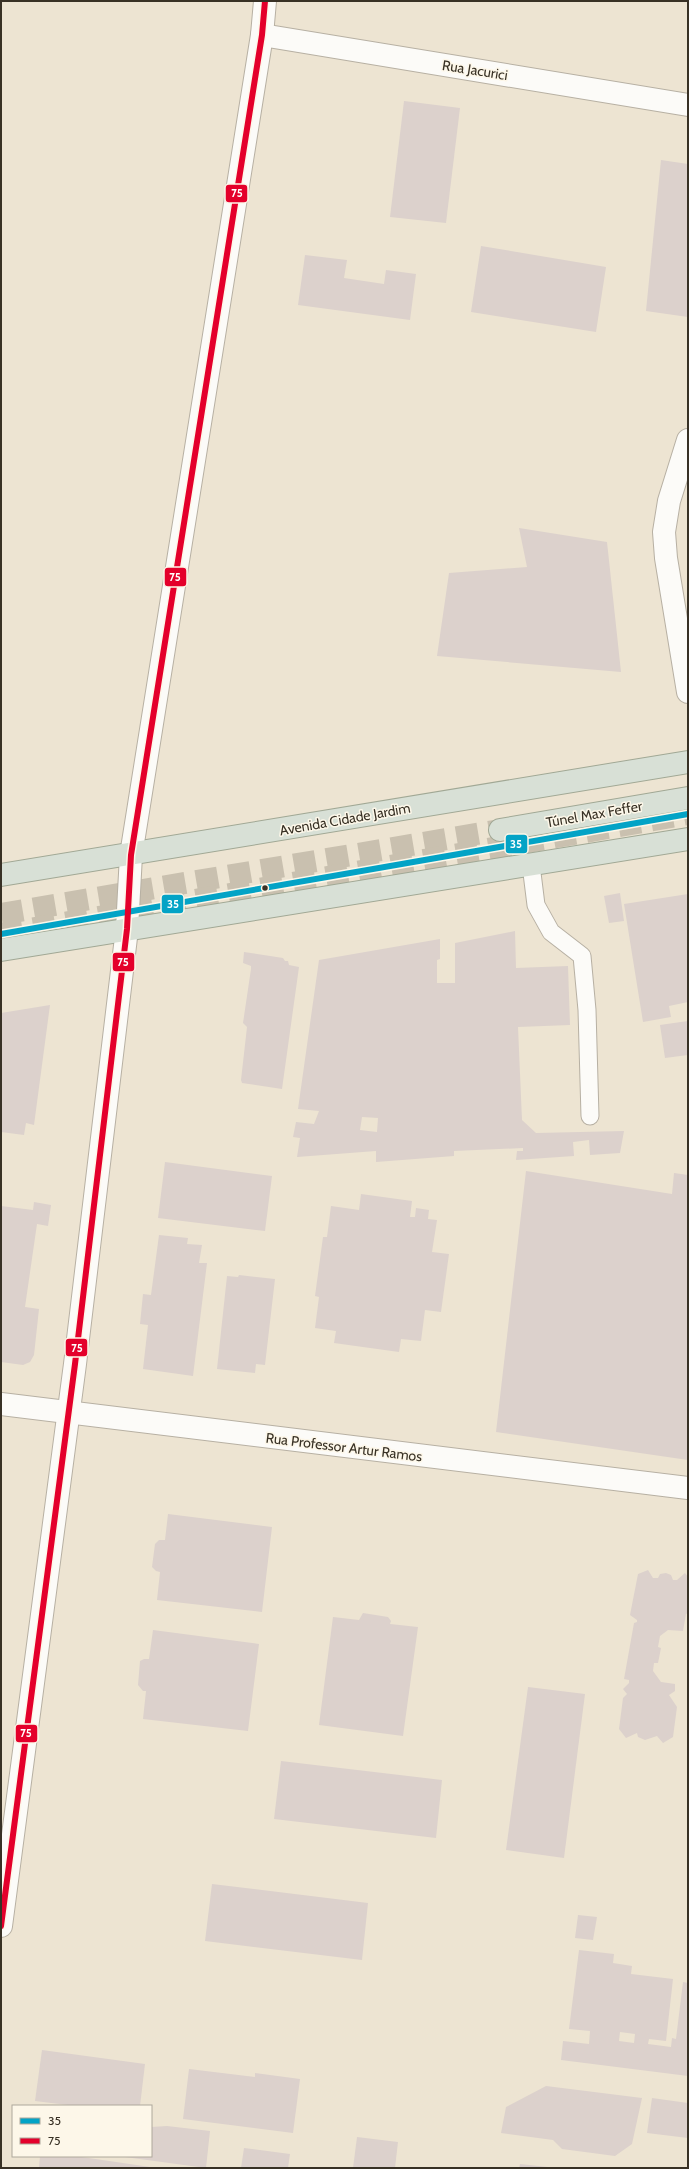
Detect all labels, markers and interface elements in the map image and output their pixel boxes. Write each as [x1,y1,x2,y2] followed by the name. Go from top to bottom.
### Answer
[441,56,509,84] street label: Rua Jacurici
[225,184,248,203] line badge: 75
[231,186,243,200] text: 75
[164,567,187,587] line badge: 75
[169,570,181,584] text: 75
[544,797,644,831] street label: Túnel Max Feffer
[278,799,412,839] street label: Avenida Cidade Jardim
[505,834,528,854] line badge: 35
[510,837,522,851] text: 35
[260,883,270,893] unlabelled marker
[161,894,184,914] line badge: 35
[167,897,179,911] text: 35
[112,952,135,972] line badge: 75
[117,955,129,969] text: 75
[65,1338,88,1357] line badge: 75
[71,1341,83,1355] text: 75
[265,1428,423,1466] street label: Rua Professor Artur Ramos
[15,1724,38,1743] line badge: 75
[20,1726,32,1740] text: 75
[12,2105,152,2157] legend
[48,2113,61,2128] text: 35
[48,2133,61,2148] text: 75

